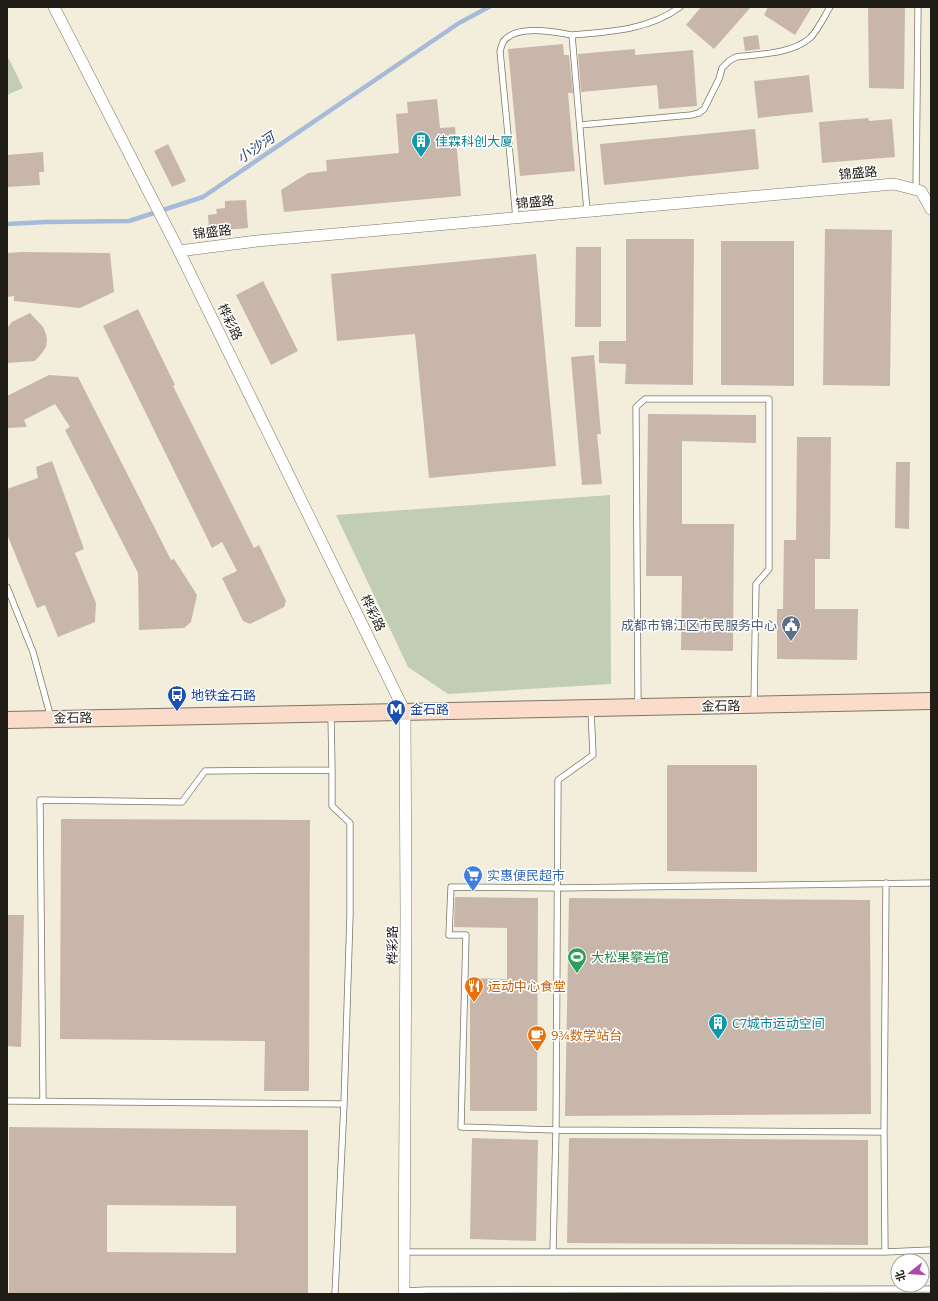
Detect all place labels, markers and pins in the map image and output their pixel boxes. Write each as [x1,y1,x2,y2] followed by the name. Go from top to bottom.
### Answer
[410,130,432,158] building icon: 佳霖科创大厦
[435,134,513,149] place label: 佳霖科创大厦
[780,614,802,642] public building icon: 成都市锦江区市民服务中心
[621,618,777,633] place label: 成都市锦江区市民服务中心
[166,684,188,712] bus stop icon: 地铁金石路
[191,688,256,703] place label: 地铁金石路
[385,698,407,726] metro station icon: 金石路
[410,702,449,717] place label: 金石路
[462,864,484,892] supermarket icon: 实惠便民超市
[487,868,565,883] place label: 实惠便民超市
[566,946,588,974] sports icon: 大松果攀岩馆
[591,950,669,965] place label: 大松果攀岩馆
[463,975,485,1003] restaurant icon: 运动中心食堂
[488,979,566,994] place label: 运动中心食堂
[707,1012,729,1040] building icon: C7城市运动空间
[732,1016,825,1031] place label: C7城市运动空间
[526,1024,548,1052] cafe icon: 9¾数学站台
[551,1028,622,1043] place label: 9¾数学站台

